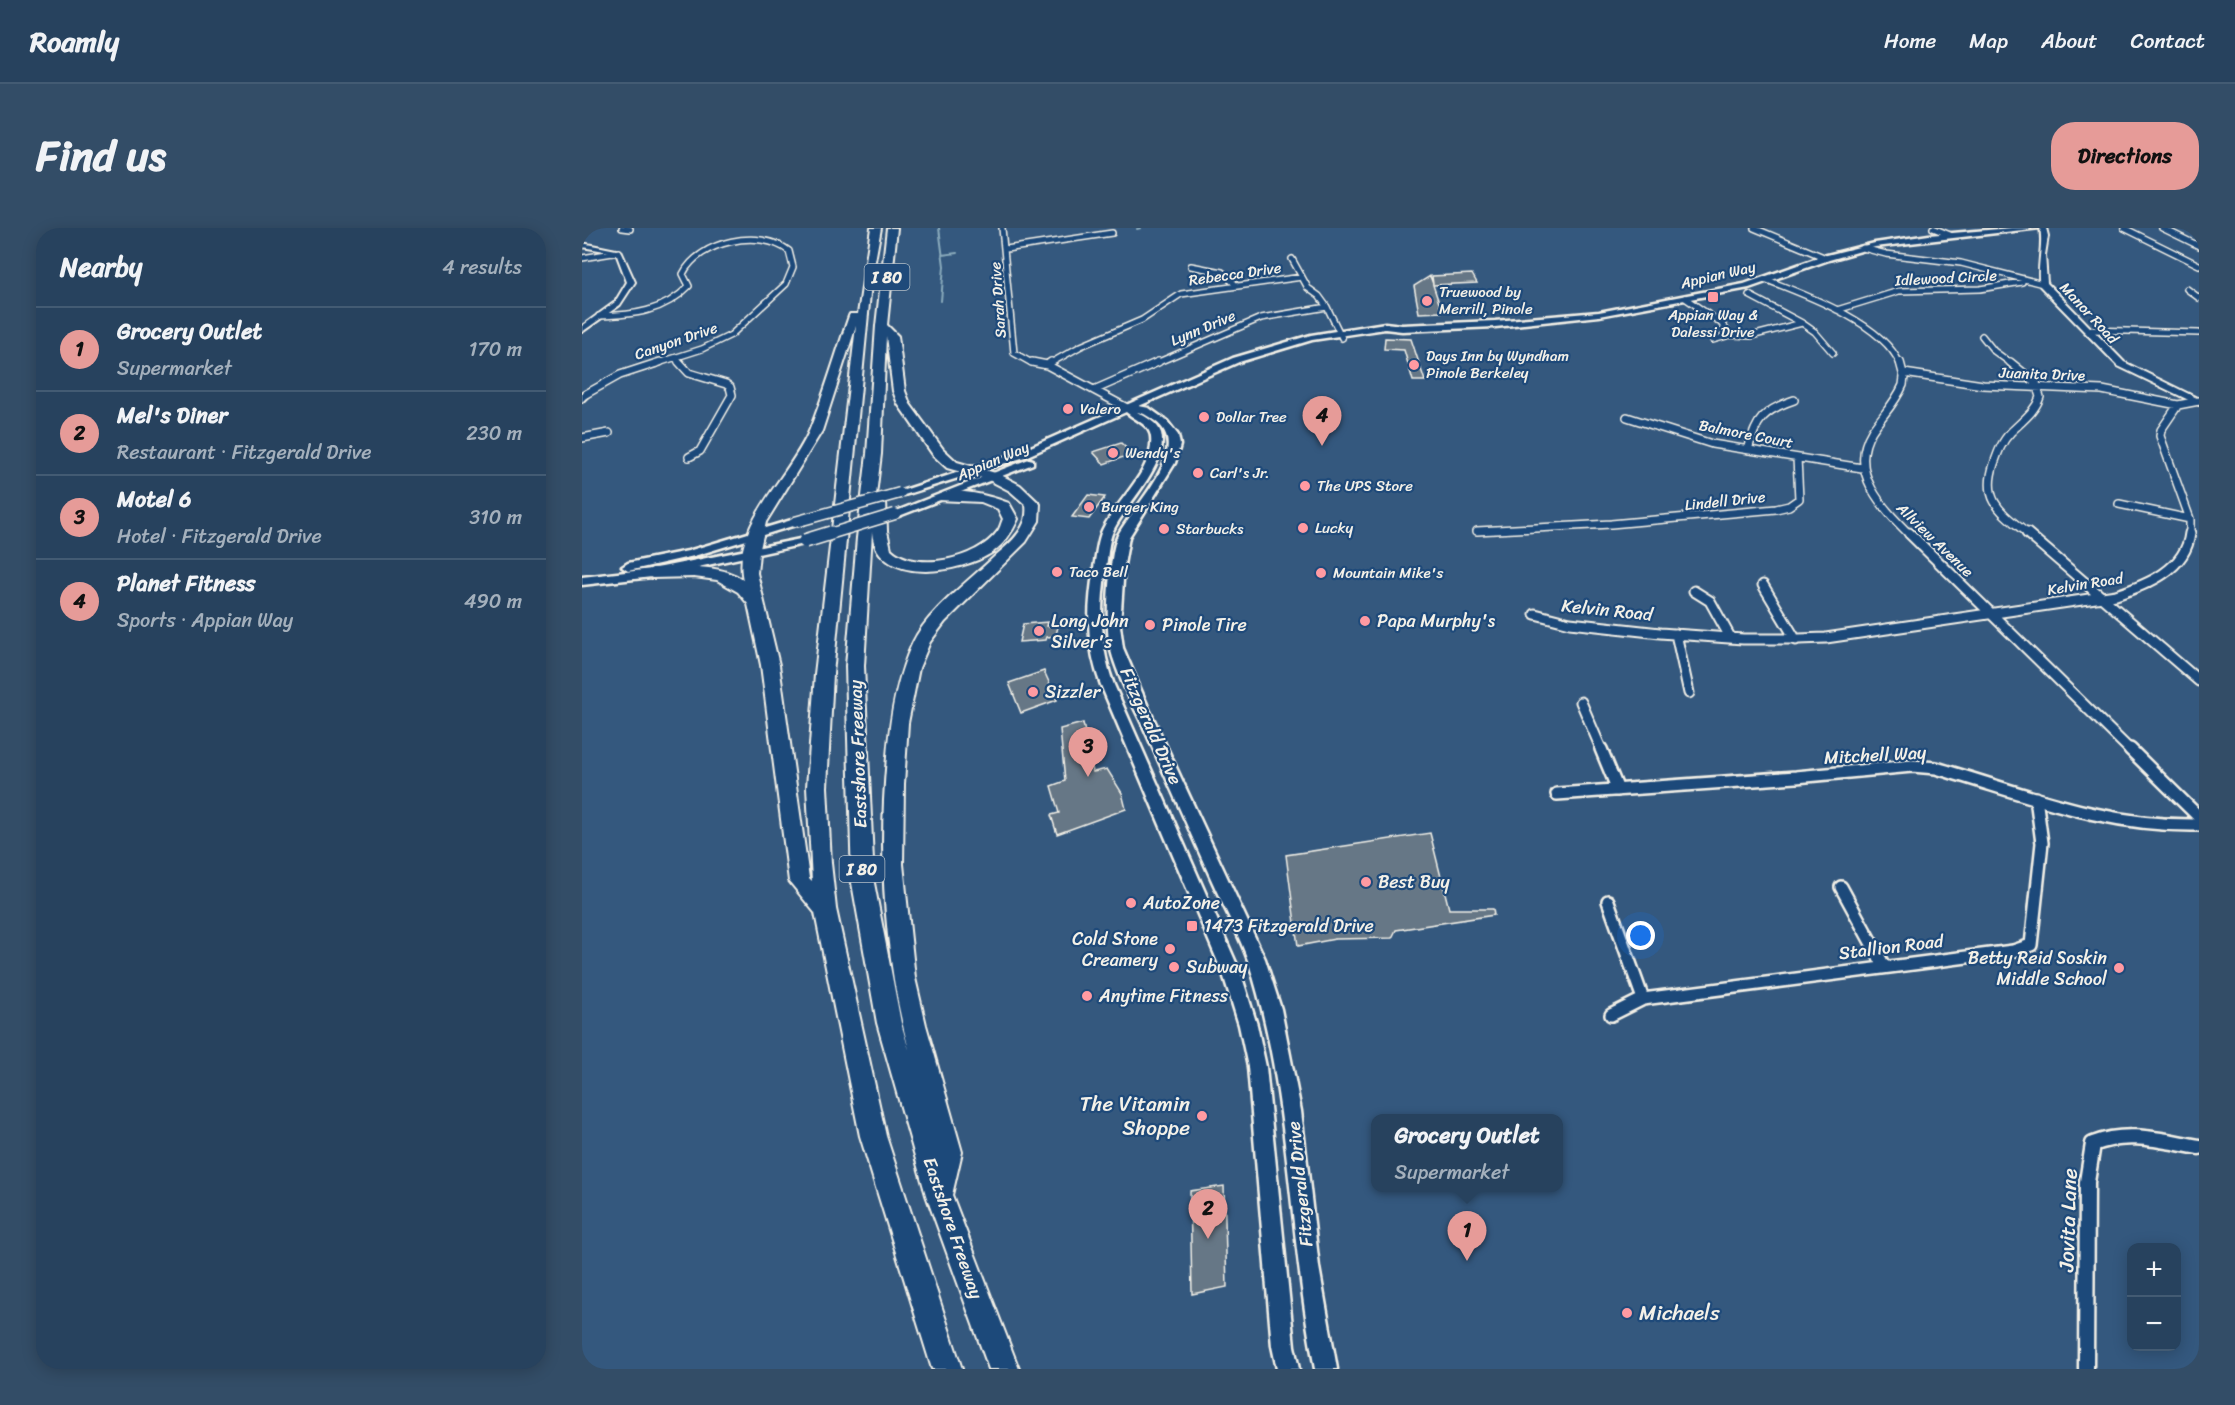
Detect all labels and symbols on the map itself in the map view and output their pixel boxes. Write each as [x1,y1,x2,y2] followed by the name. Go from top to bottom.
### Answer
[1677,254,1758,296] street label: Appian Way
[1187,255,1283,293] street label: Rebecca Drive
[982,261,1014,339] street label: Sarah Drive
[1893,262,1998,294] street label: Idlewood Circle
[864,264,910,290] road number: I 80
[2053,276,2126,351] street label: Manor Road
[1439,279,1533,322] place label: Truewood by Merrill, Pinole
[1706,290,1720,304] marker: Appian Way & Dalessi Drive
[1420,294,1434,308] marker: Truewood by Merrill, Pinole
[1166,302,1240,353] street label: Lynn Drive
[1667,302,1758,345] place label: Appian Way & Dalessi Drive
[631,315,721,367] street label: Canyon Drive
[1426,343,1569,386] place label: Days Inn by Wyndham Pinole Berkeley
[1407,358,1421,372] marker: Days Inn by Wyndham Pinole Berkeley
[1997,359,2086,388] street label: Juanita Drive
[1080,396,1122,422] place label: Valero
[1302,396,1342,446] pin: 4
[1061,402,1075,416] marker: Valero
[1216,404,1287,430] place label: Dollar Tree
[1197,410,1211,424] marker: Dollar Tree
[1697,412,1796,456] street label: Balmore Court
[952,434,1033,488] street label: Appian Way
[1125,440,1181,466] place label: Wendy's
[1106,446,1120,460] marker: Wendy's
[1210,460,1270,486] place label: Carl's Jr.
[1191,466,1205,480] marker: Carl's Jr.
[1317,473,1413,499] place label: The UPS Store
[1298,479,1312,493] marker: The UPS Store
[1683,484,1767,518] street label: Lindell Drive
[1101,494,1179,520] place label: Burger King
[1889,495,1980,584] street label: Allview Avenue
[1082,500,1096,514] marker: Burger King
[1315,515,1353,541] place label: Lucky
[1176,516,1244,542] place label: Starbucks
[1296,521,1310,535] marker: Lucky
[1157,522,1171,536] marker: Starbucks
[1069,559,1129,585] place label: Taco Bell
[1333,560,1443,586] place label: Mountain Mike's
[1050,565,1064,579] marker: Taco Bell
[2045,565,2126,603] street label: Kelvin Road
[1314,566,1328,580] marker: Mountain Mike's
[1560,589,1656,631] street label: Kelvin Road
[1051,605,1129,658] place label: Long John Silver's
[1377,605,1496,637] place label: Papa Murphy's
[1162,609,1247,641] place label: Pinole Tire
[1358,614,1372,628] marker: Papa Murphy's
[1143,618,1157,632] marker: Pinole Tire
[1032,624,1046,638] marker: Long John Silver's
[1111,662,1191,790] street label: Fitzgerald Drive
[1045,676,1102,708] place label: Sizzler
[839,679,877,829] street label: Eastshore Freeway
[1026,685,1040,699] marker: Sizzler
[1068,728,1108,777] pin: 3
[1823,736,1928,774] street label: Mitchell Way
[840,856,884,882] road number: I 80
[1378,866,1451,898] place label: Best Buy
[1359,875,1373,889] marker: Best Buy
[1142,887,1220,919] place label: AutoZone
[1124,896,1138,910] marker: AutoZone
[1204,910,1374,942] place label: 1473 Fitzgerald Drive
[1185,919,1199,933] marker: 1473 Fitzgerald Drive
[1626,921,1655,950] your location
[1072,923,1159,976] place label: Cold Stone Creamery
[1837,925,1947,969] street label: Stallion Road
[1163,942,1177,956] marker: Cold Stone Creamery
[1968,942,2108,995] place label: Betty Reid Soskin Middle School
[1186,951,1248,983] place label: Subway
[1167,960,1181,974] marker: Subway
[2112,961,2126,975] marker: Betty Reid Soskin Middle School
[1098,980,1229,1012] place label: Anytime Fitness
[1080,989,1094,1003] marker: Anytime Fitness
[1080,1085,1190,1147] place label: The Vitamin Shoppe
[1195,1109,1209,1123] marker: The Vitamin Shoppe
[1278,1120,1322,1248] street label: Fitzgerald Drive
[914,1153,992,1304] street label: Eastshore Freeway
[2047,1167,2089,1273] street label: Jovita Lane
[1188,1190,1228,1239] pin: 2
[1448,1212,1486,1261] pin: 1
[1639,1294,1720,1332] place label: Michaels
[1620,1306,1634,1320] marker: Michaels

